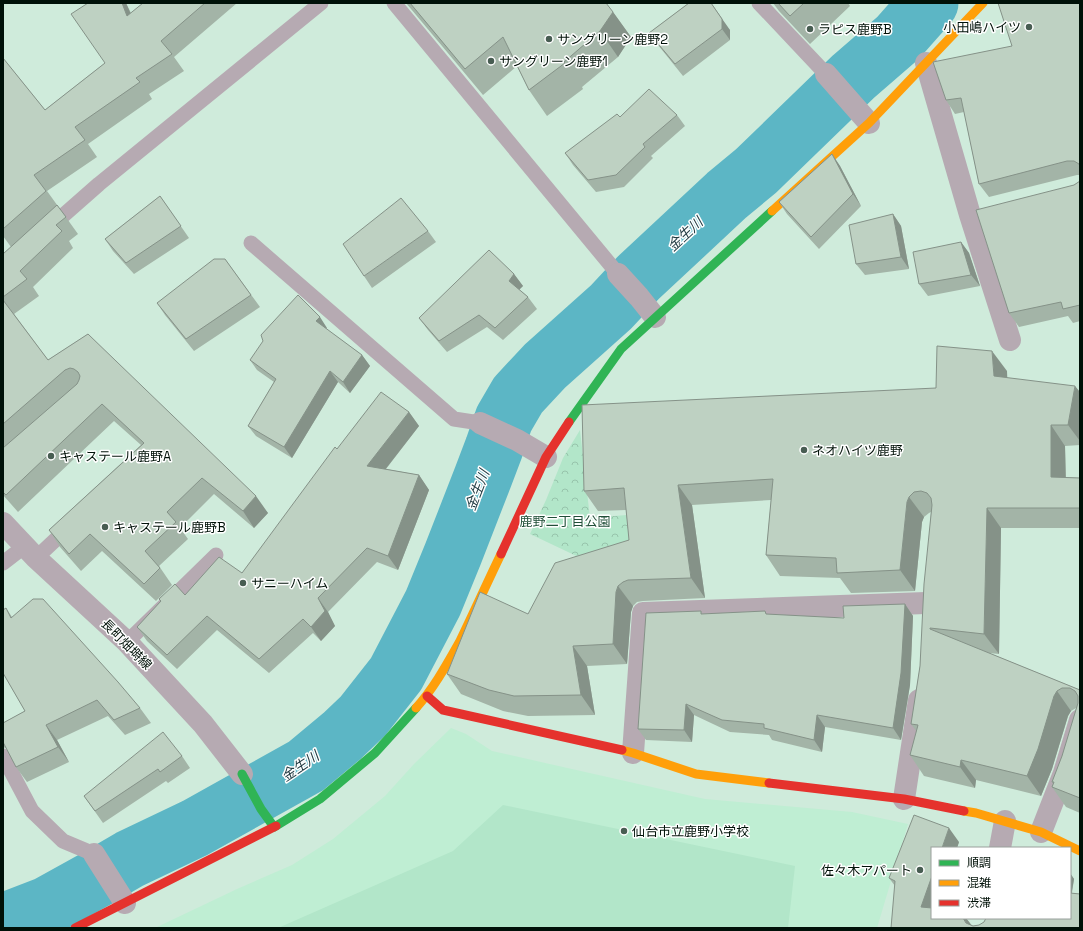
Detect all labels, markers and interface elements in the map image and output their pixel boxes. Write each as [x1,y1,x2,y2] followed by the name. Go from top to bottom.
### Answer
[943,19,1021,36] place label: 小田嶋ハイツ
[818,21,892,38] place label: ラピス鹿野B
[1024,22,1034,32] marker: 小田嶋ハイツ
[805,24,815,34] marker: ラピス鹿野B
[557,31,668,48] place label: サングリーン鹿野2
[544,34,554,44] marker: サングリーン鹿野2
[499,53,608,70] place label: サングリーン鹿野1
[486,56,496,66] marker: サングリーン鹿野1
[664,212,708,255] water label: 金生川
[812,442,903,459] place label: ネオハイツ鹿野
[799,445,809,455] marker: ネオハイツ鹿野
[59,448,171,465] place label: キャステール鹿野A
[46,451,56,461] marker: キャステール鹿野A
[461,465,494,513] water label: 金生川
[519,513,611,530] park label: 鹿野二丁目公園
[113,519,226,536] place label: キャステール鹿野B
[100,522,110,532] marker: キャステール鹿野B
[251,575,328,592] place label: サニーハイム
[238,578,248,588] marker: サニーハイム
[98,615,156,673] street label: 長町畑塒線
[278,746,324,785] water label: 金生川
[632,823,749,840] place label: 仙台市立鹿野小学校
[619,826,629,836] marker: 仙台市立鹿野小学校
[931,847,1071,919] legend
[967,855,991,871] text: 順調
[821,862,912,879] place label: 佐々木アパート
[915,865,925,875] marker: 佐々木アパート
[967,875,991,891] text: 混雑
[967,895,991,911] text: 渋滞

